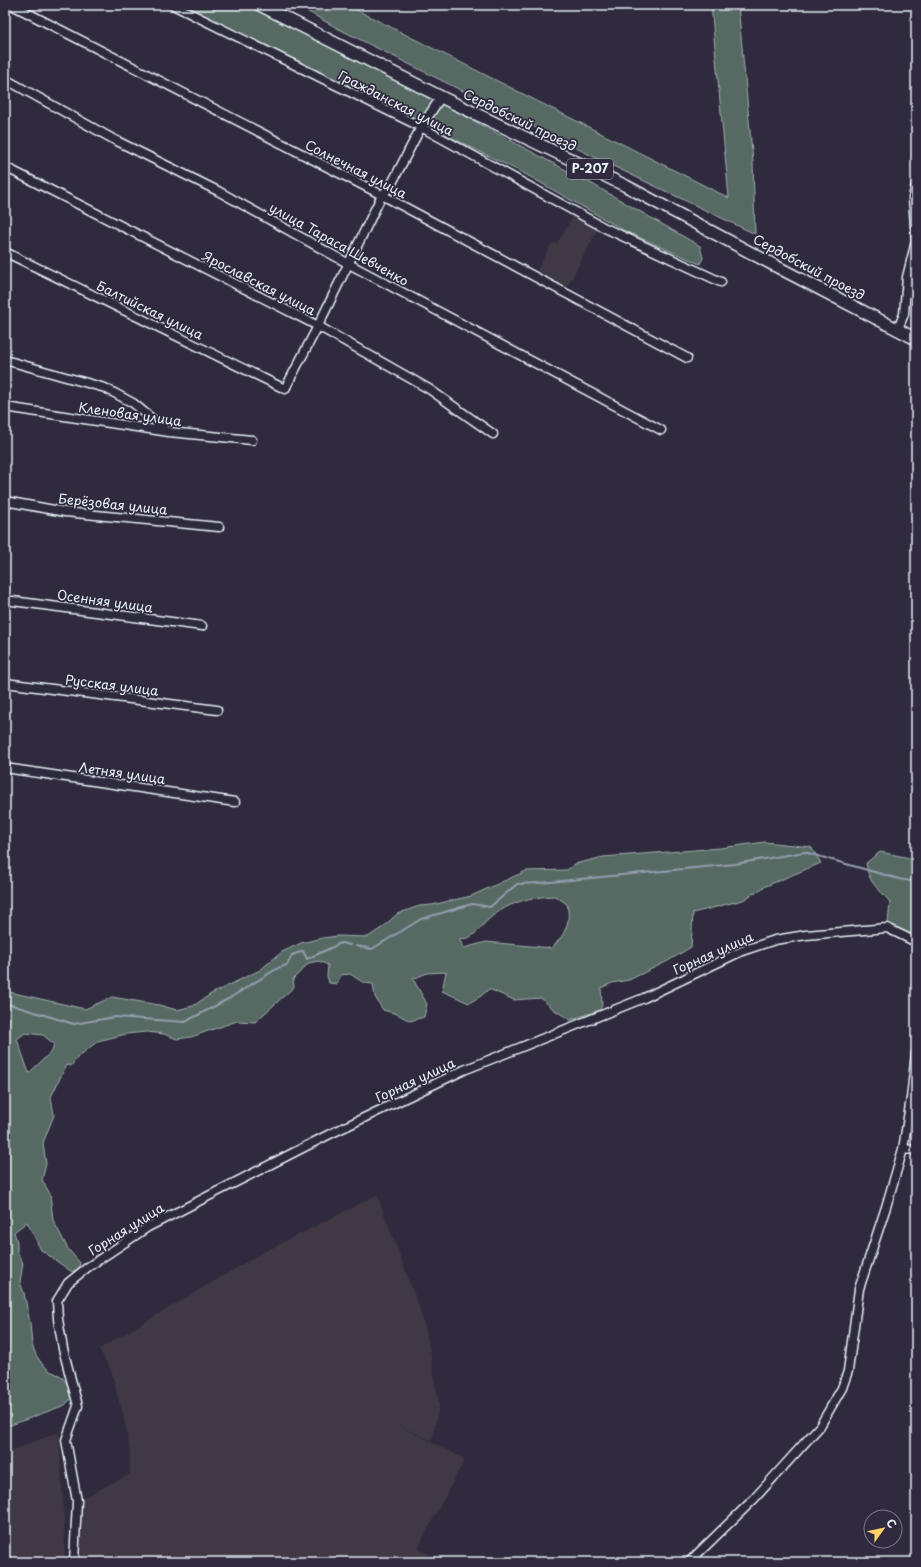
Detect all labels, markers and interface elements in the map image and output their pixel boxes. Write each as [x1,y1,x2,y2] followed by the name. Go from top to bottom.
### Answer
[335,65,458,140] street label: Гражданская улица
[460,84,580,155] street label: Сердобский проезд
[302,135,411,203] street label: Солнечная улица
[567,159,613,179] road number: Р-207
[266,197,412,290] street label: улица Тараса Шевченко
[750,229,868,304] street label: Сердобский проезд
[198,245,320,320] street label: Ярославская улица
[94,276,207,344] street label: Балтийская улица
[77,397,184,430] street label: Кленовая улица
[58,488,169,519] street label: Берёзовая улица
[56,584,155,617] street label: Осенняя улица
[64,669,161,700] street label: Русская улица
[77,757,167,788] street label: Летняя улица
[670,926,757,979] street label: Горная улица
[372,1052,459,1106] street label: Горная улица
[84,1197,168,1259] street label: Горная улица
[863,1509,903,1549] north arrow
[882,1515,901,1531] text: С

